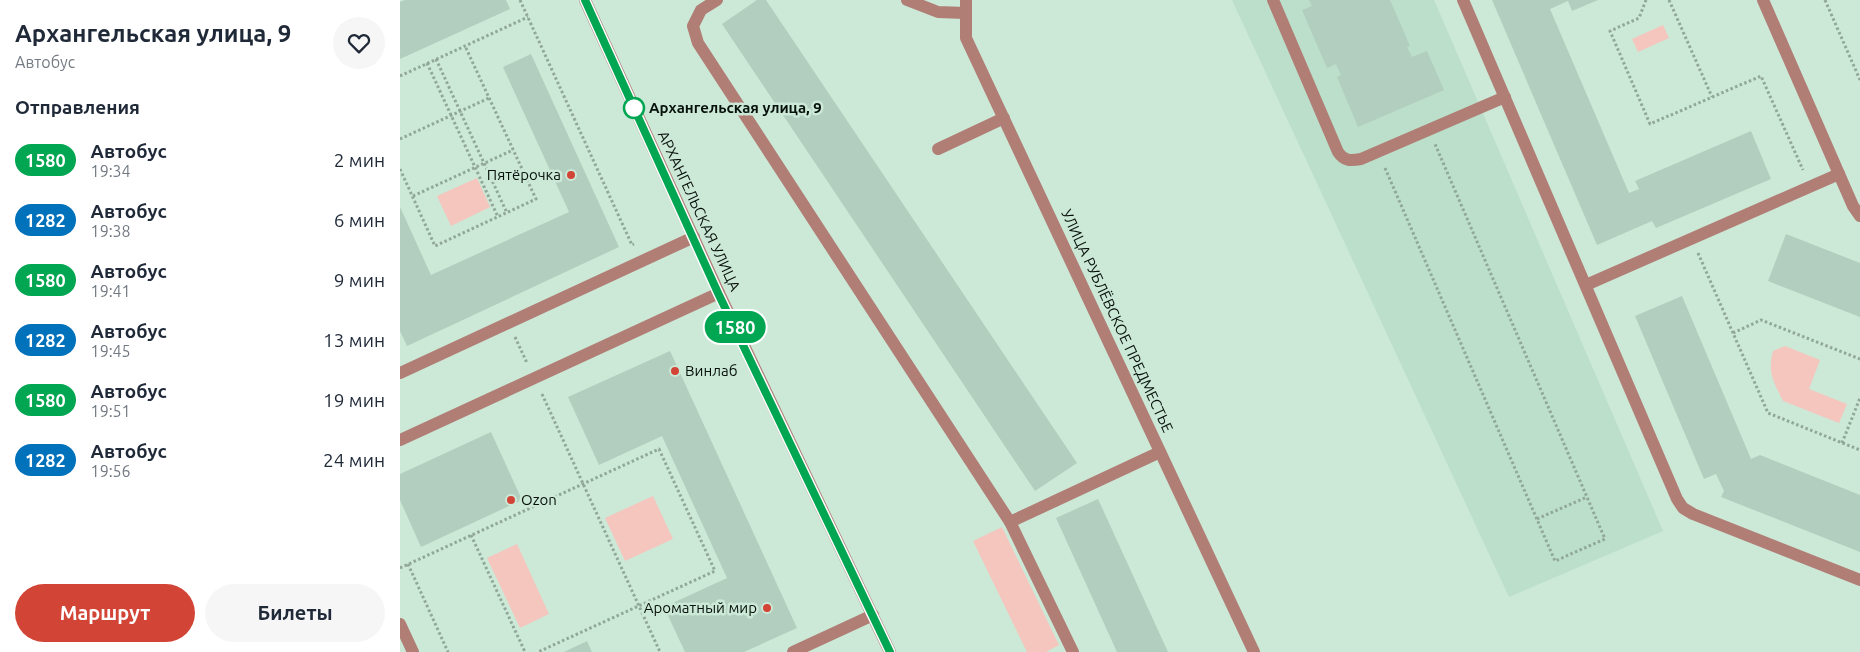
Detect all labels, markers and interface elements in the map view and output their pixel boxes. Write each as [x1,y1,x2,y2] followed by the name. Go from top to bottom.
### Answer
[333,17,385,69] button: heart
[15,20,291,47] text: Архангельская улица, 9
[15,53,75,71] text: Автобус
[15,96,140,118] text: Отправления
[623,97,645,119] marker: Архангельская улица, 9
[649,99,822,116] place label: Архангельская улица, 9
[655,128,744,294] street label: АРХАНГЕЛЬСКАЯ УЛИЦА
[91,140,167,162] text: Автобус
[334,149,385,171] text: 2 мин
[25,150,66,170] text: 1580
[91,162,131,180] text: 19:34
[487,166,561,183] place label: Пятёрочка
[565,169,577,181] marker: Пятёрочка
[91,200,167,222] text: Автобус
[1058,207,1177,435] street label: УЛИЦА РУБЛЁВСКОЕ ПРЕДМЕСТЬЕ
[334,209,385,231] text: 6 мин
[25,210,66,230] text: 1282
[91,222,131,240] text: 19:38
[91,260,167,282] text: Автобус
[334,269,385,291] text: 9 мин
[25,270,66,290] text: 1580
[91,282,131,300] text: 19:41
[700,311,770,343] line badge: 1580
[715,317,755,337] text: 1580
[91,320,167,342] text: Автобус
[323,329,385,351] text: 13 мин
[25,330,66,350] text: 1282
[91,342,131,360] text: 19:45
[685,362,737,379] place label: Винлаб
[669,365,681,377] marker: Винлаб
[91,380,167,402] text: Автобус
[323,389,385,411] text: 19 мин
[25,390,66,410] text: 1580
[91,402,131,420] text: 19:51
[91,440,167,462] text: Автобус
[323,449,385,471] text: 24 мин
[25,450,66,470] text: 1282
[91,462,131,480] text: 19:56
[521,491,557,508] place label: Ozon
[505,494,517,506] marker: Ozon
[15,584,195,642] button: Маршрут
[205,584,385,642] button: Билеты
[644,599,757,616] place label: Ароматный мир
[761,602,773,614] marker: Ароматный мир

